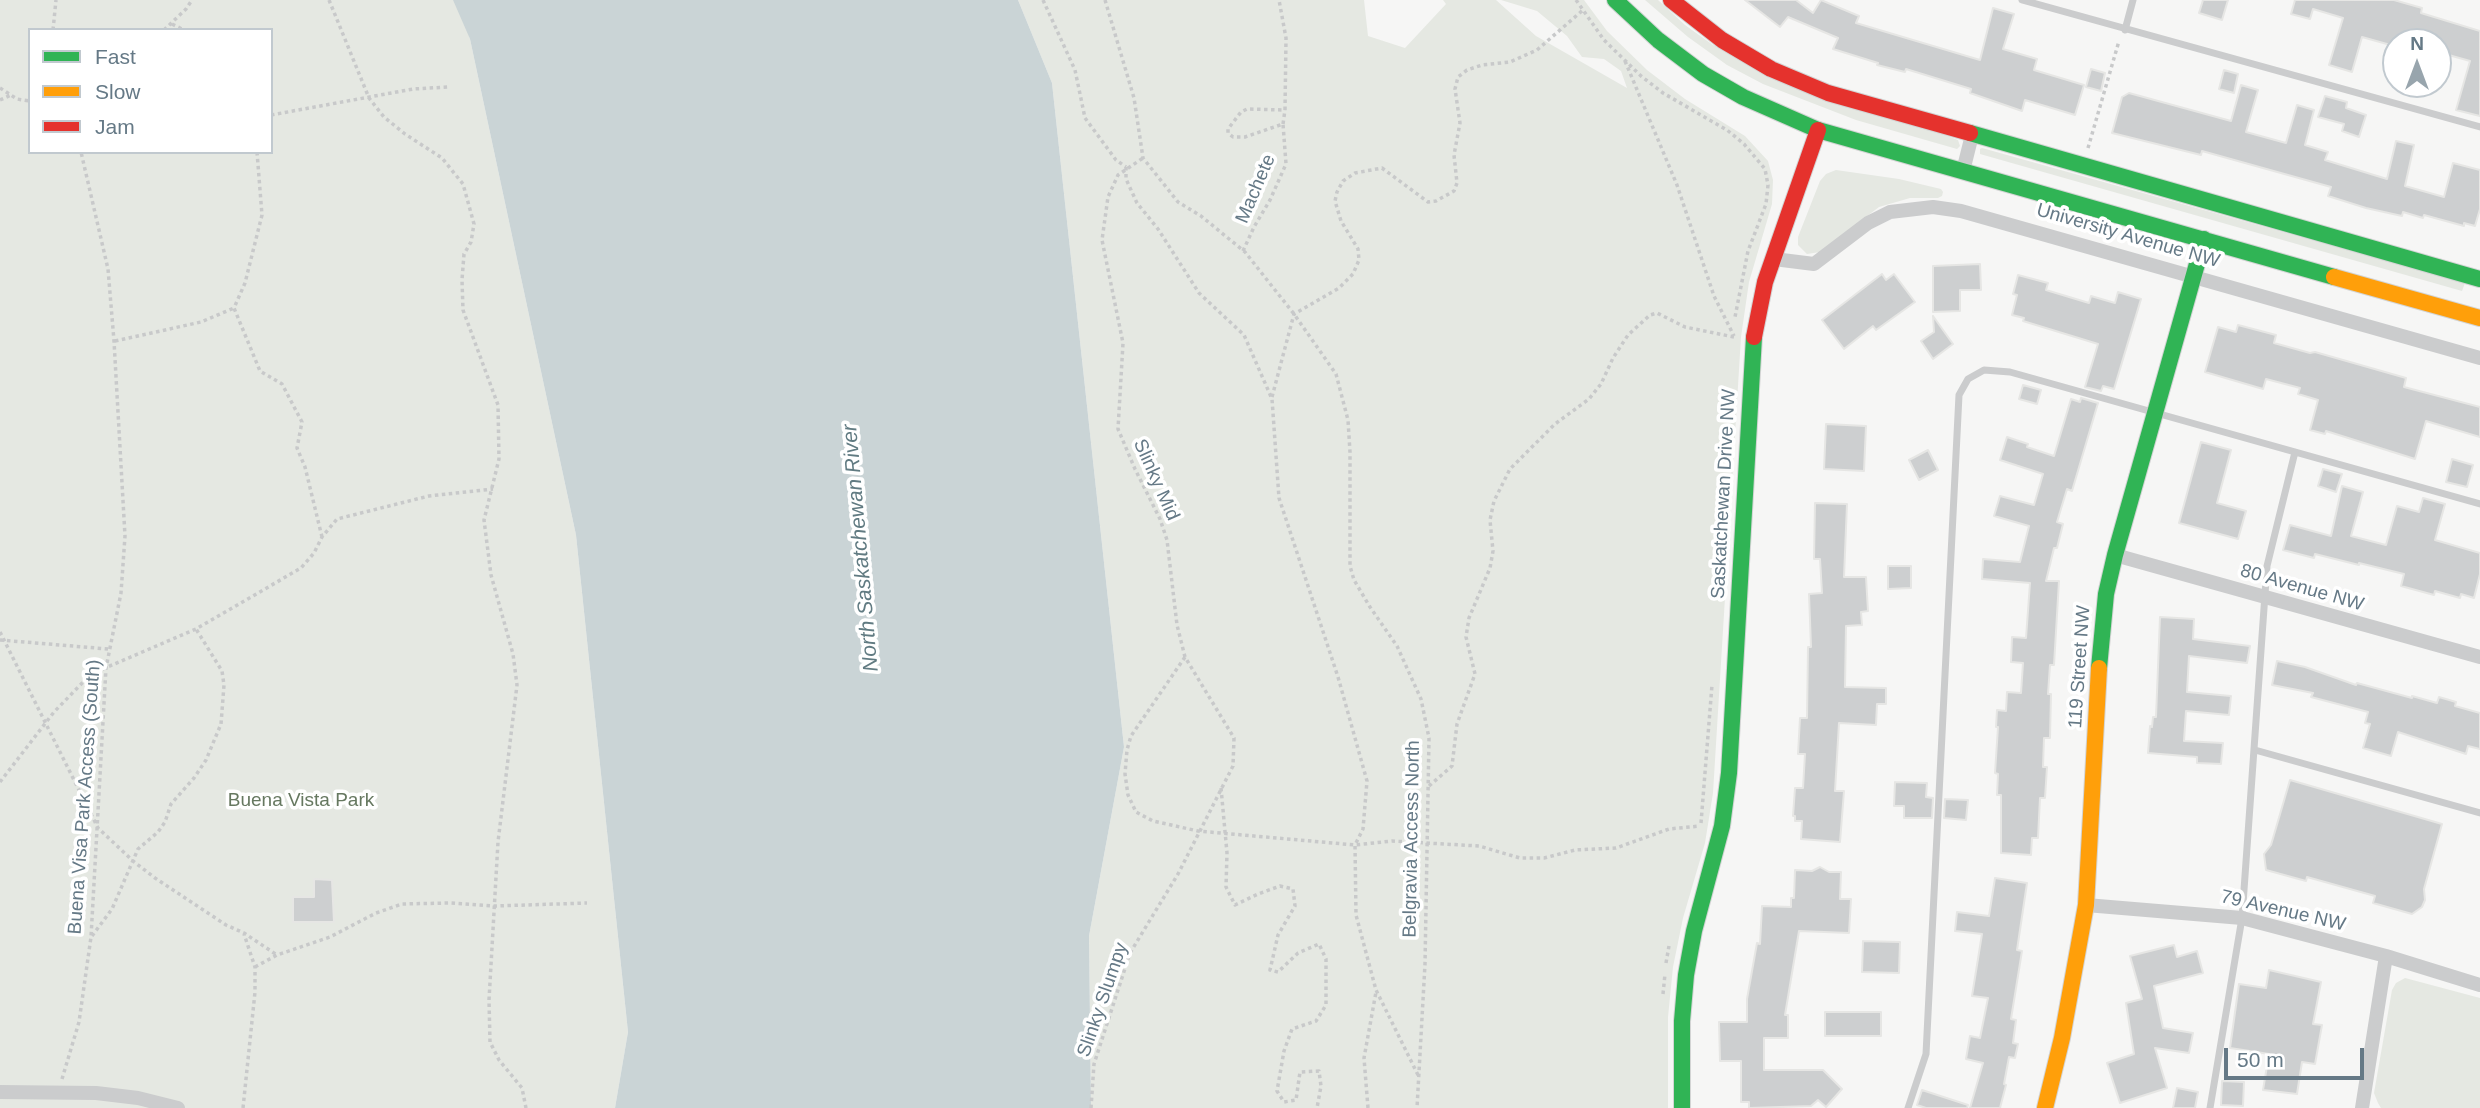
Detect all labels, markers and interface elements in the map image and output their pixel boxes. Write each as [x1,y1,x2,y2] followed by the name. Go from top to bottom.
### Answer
[28,28,273,154] legend
[2382,28,2452,98] north arrow
[2410,33,2424,54] text: N
[95,45,136,68] text: Fast
[95,80,141,103] text: Slow
[95,115,135,138] text: Jam
[1231,151,1281,227] street label: Machete
[2034,199,2222,273] street label: University Avenue NW
[1707,388,1741,600] street label: Saskatchewan Drive NW
[838,423,884,673] water label: North Saskatchewan River
[1128,436,1184,524] street label: Slinky Mid
[2238,559,2366,617] street label: 80 Avenue NW
[2064,605,2096,729] street label: 119 Street NW
[64,659,106,935] street label: Buena Visa Park Access (South)
[1399,740,1425,938] street label: Belgravia Access North
[228,790,374,812] park label: Buena Vista Park
[2218,886,2348,936] street label: 79 Avenue NW
[1073,940,1133,1060] street label: Slinky Slumpy
[2228,1034,2368,1078] scale bar
[2237,1048,2284,1071] text: 50 m

